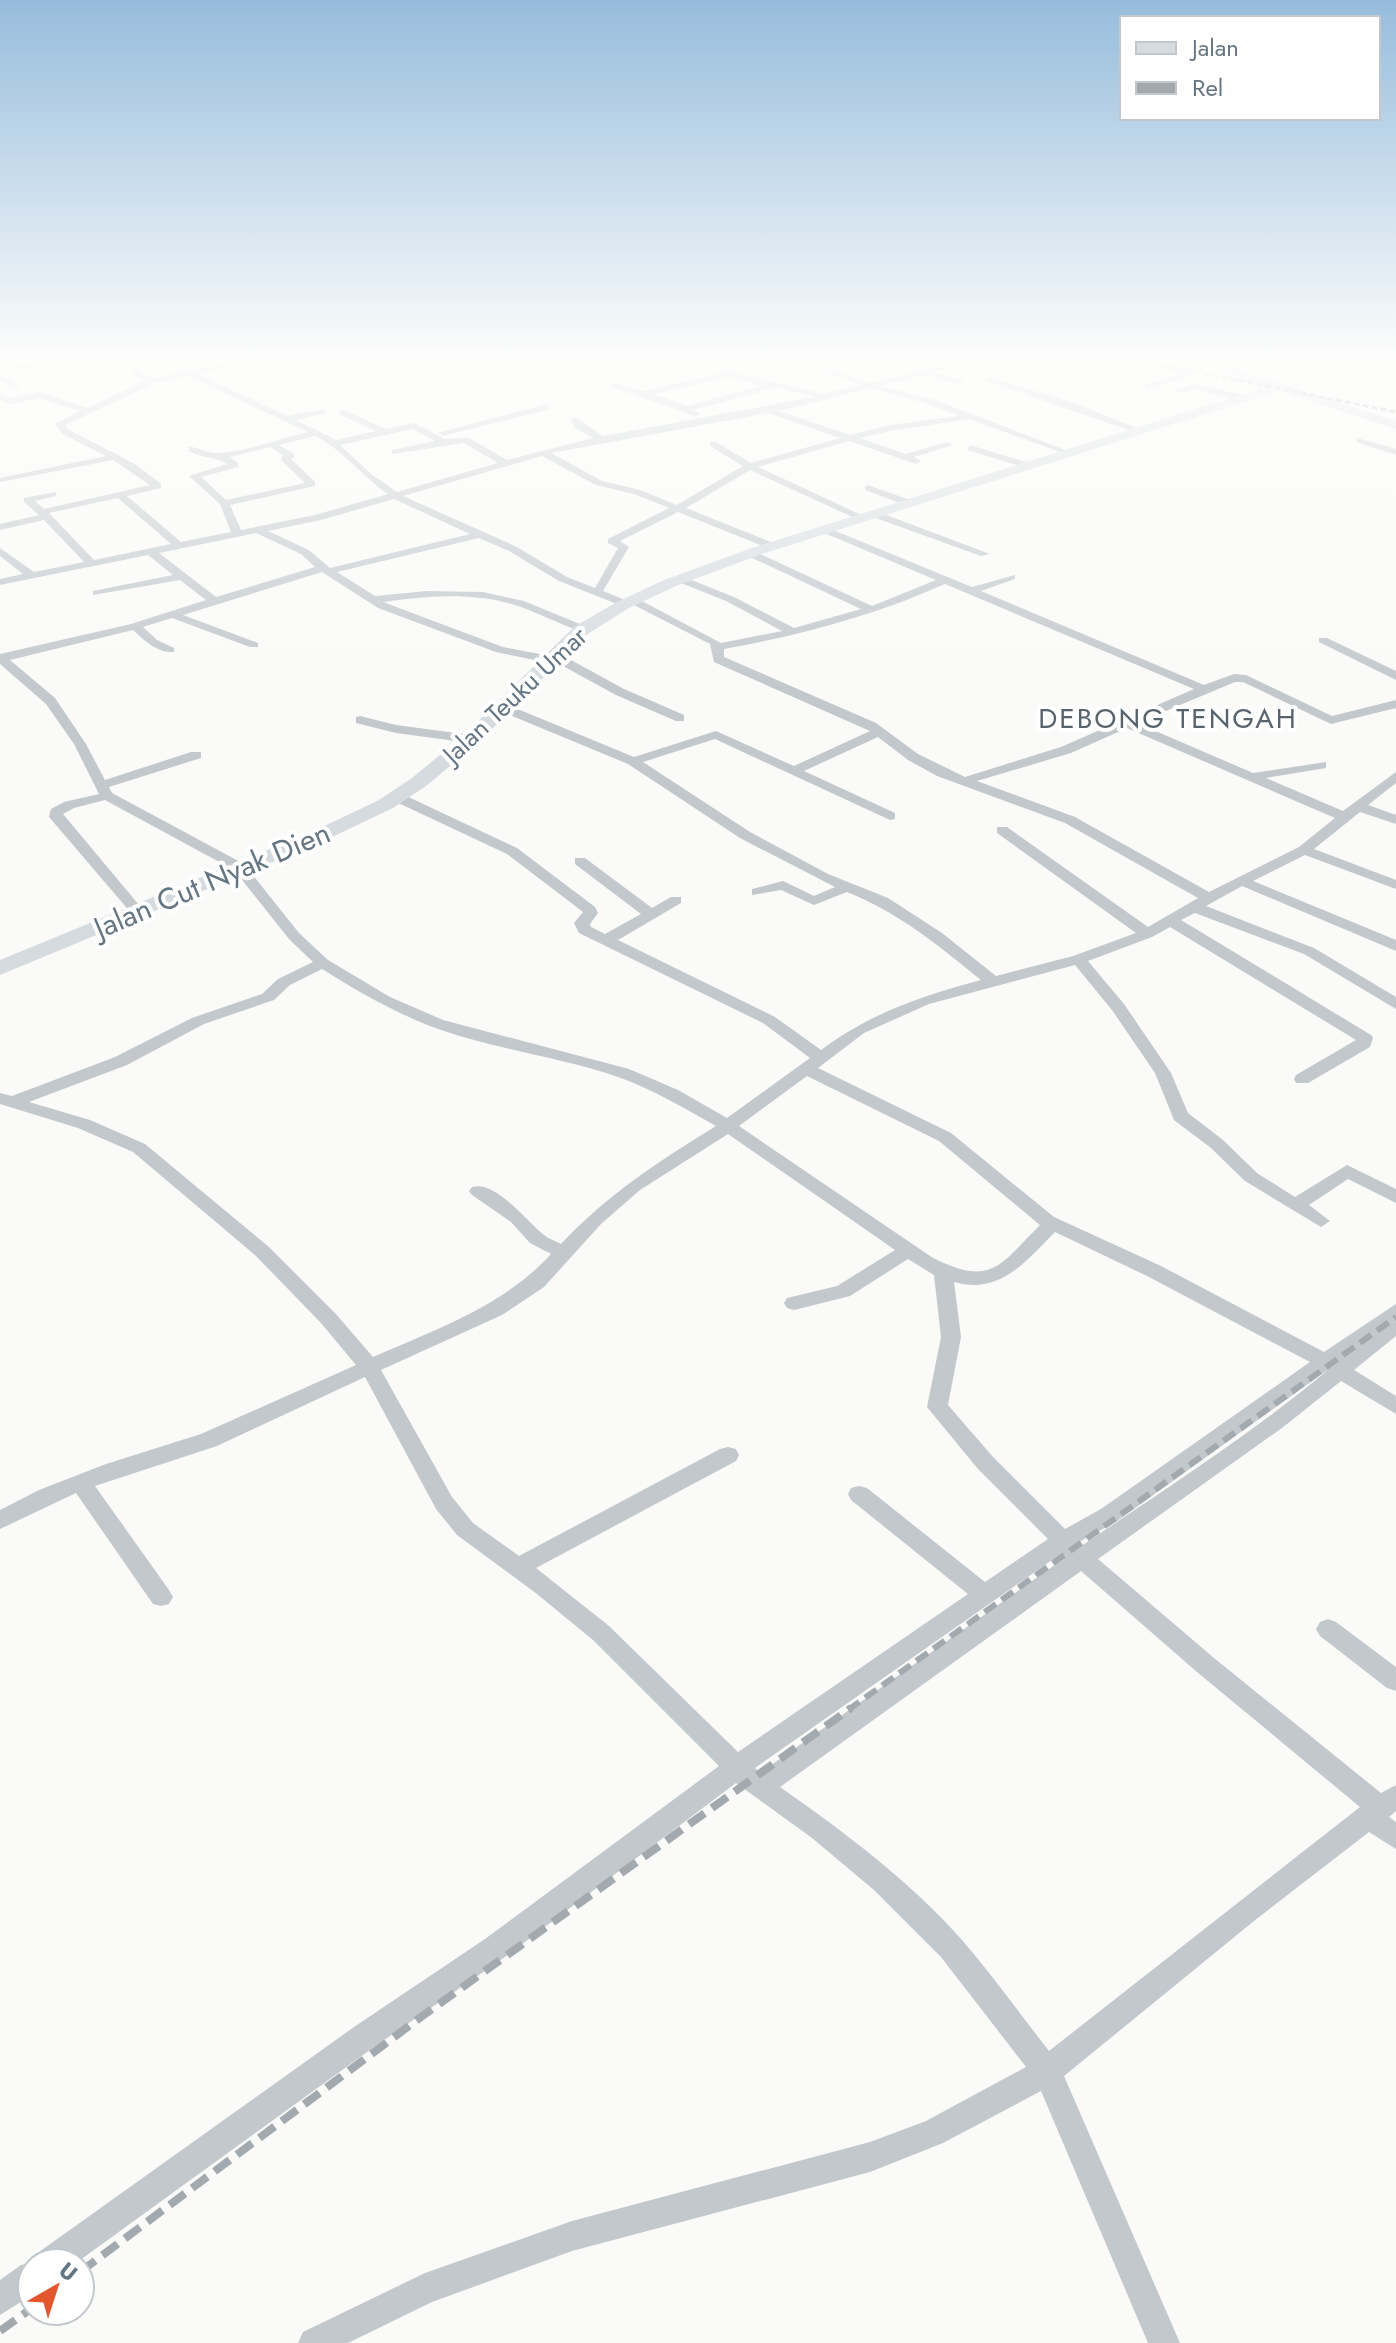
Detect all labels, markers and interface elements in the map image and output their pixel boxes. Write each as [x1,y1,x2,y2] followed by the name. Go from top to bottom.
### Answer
[1120,16,1380,120] legend
[1189,30,1239,65] text: Jalan
[1192,70,1223,105] text: Rel
[432,618,596,774] street label: Jalan Teuku Umar
[1038,698,1298,739] district label: DEBONG TENGAH
[84,811,337,951] street label: Jalan Cut Nyak Dien
[16,2247,96,2327] north arrow
[53,2254,85,2289] text: U

